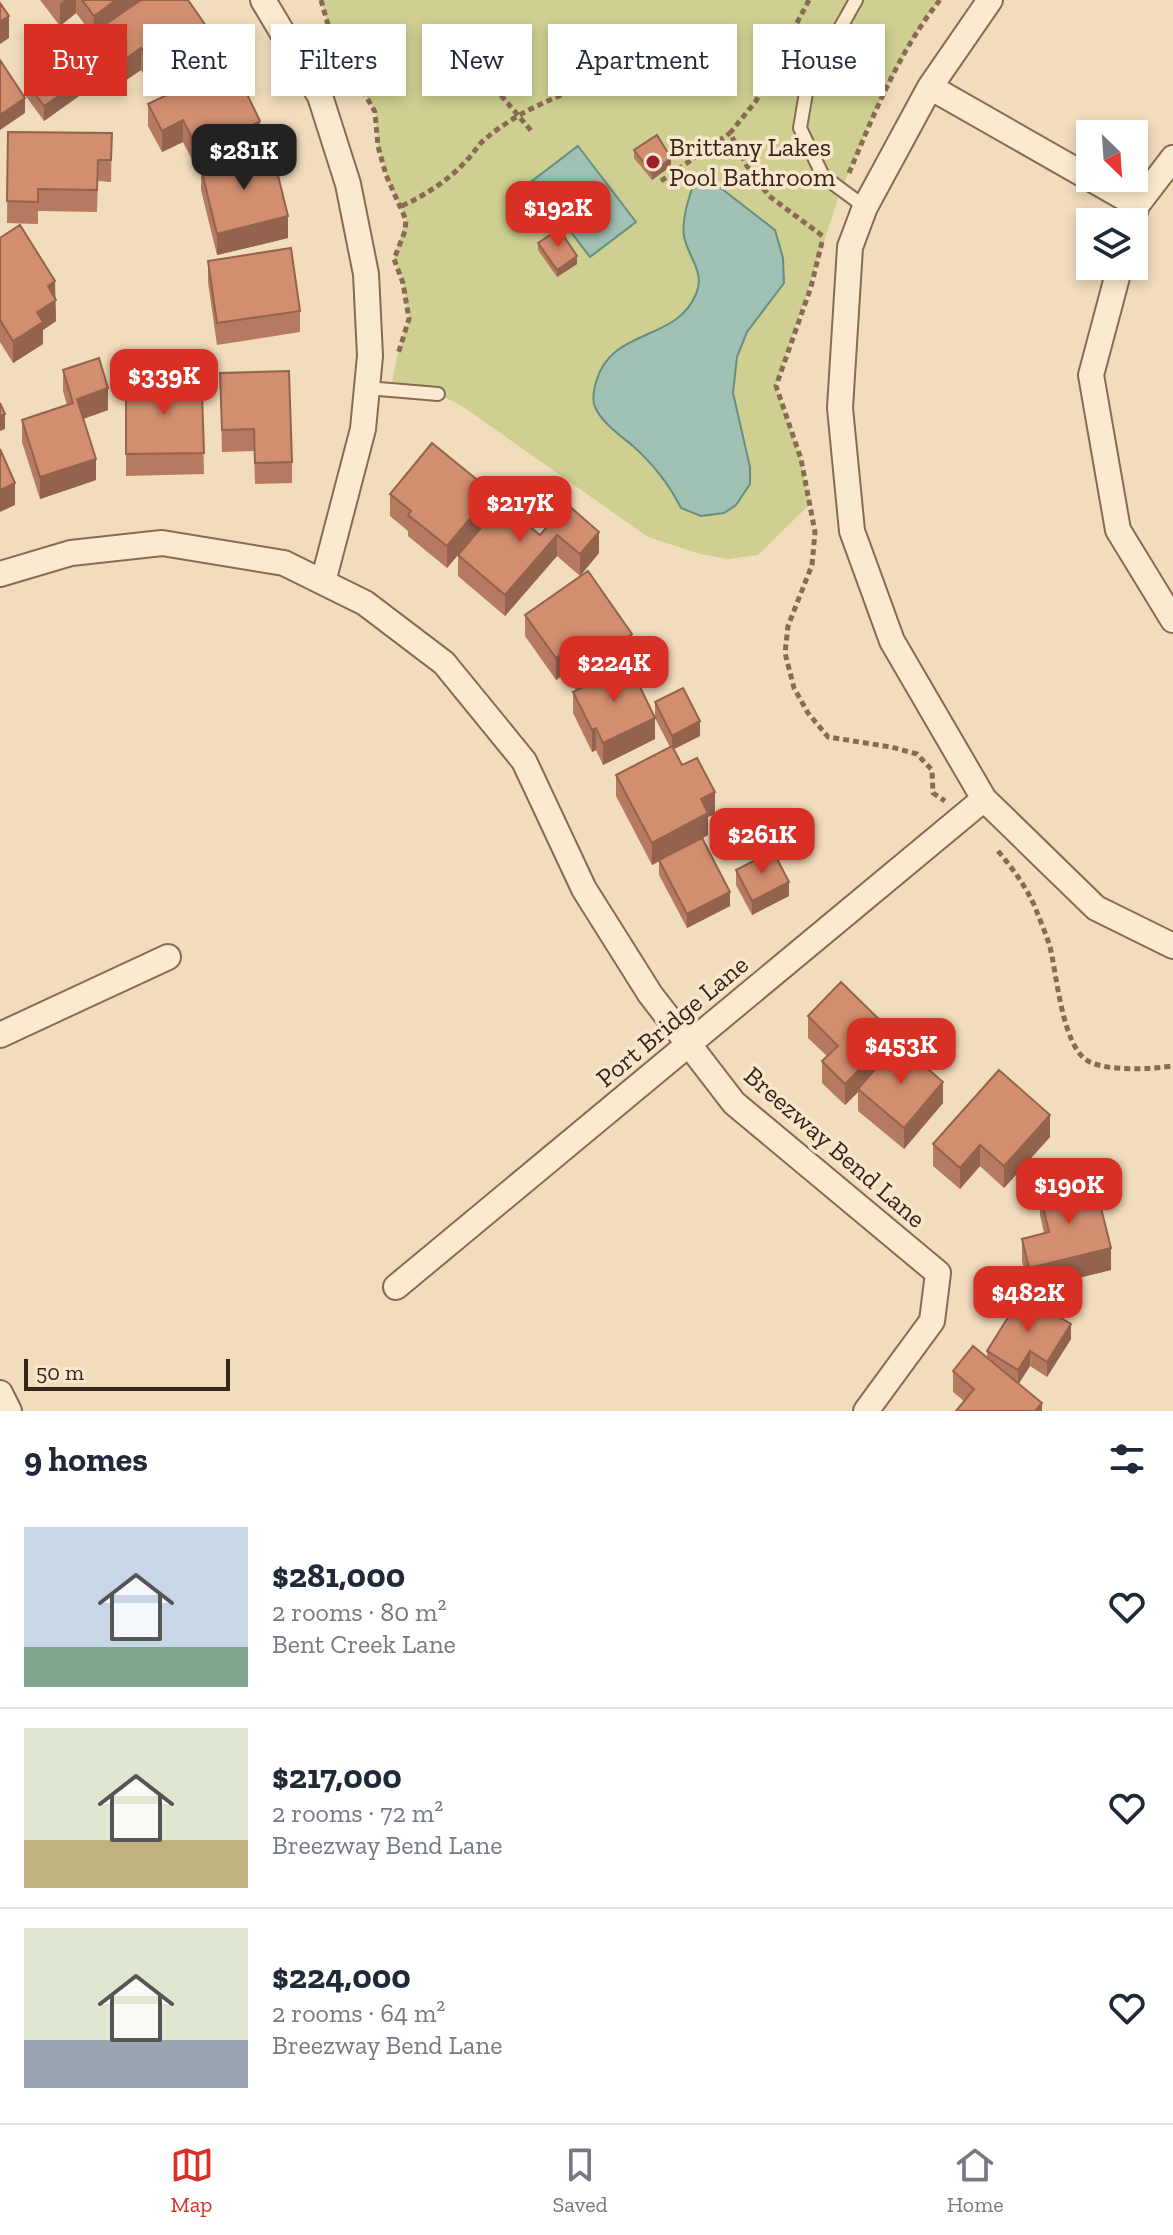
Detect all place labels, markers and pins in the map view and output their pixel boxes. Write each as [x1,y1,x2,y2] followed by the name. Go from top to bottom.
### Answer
[188,124,300,192] pin: $281K
[669,131,836,193] place label: Brittany Lakes Pool Bathroom
[644,153,662,171] marker: Brittany Lakes Pool Bathroom
[502,181,614,249] pin: $192K
[108,349,220,417] pin: $339K
[464,476,576,544] pin: $217K
[558,636,670,704] pin: $224K
[706,808,818,876] pin: $261K
[845,1018,957,1086] pin: $453K
[1013,1158,1125,1226] pin: $190K
[972,1266,1084,1334] pin: $482K

